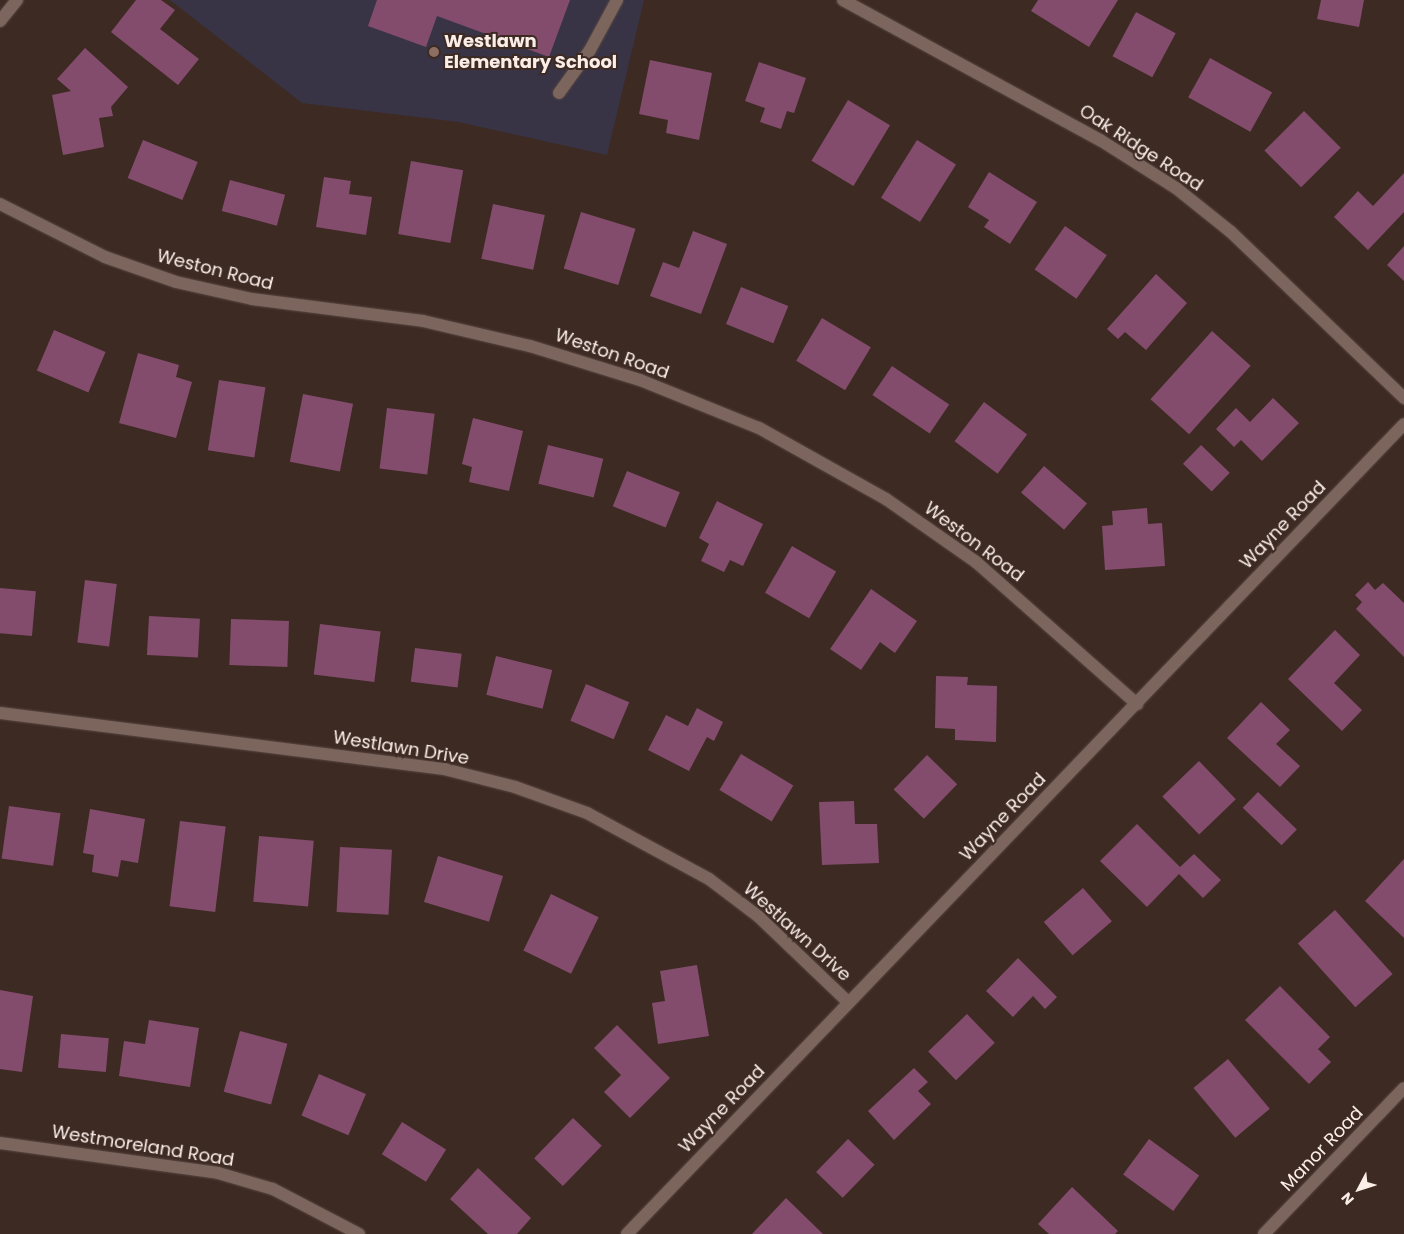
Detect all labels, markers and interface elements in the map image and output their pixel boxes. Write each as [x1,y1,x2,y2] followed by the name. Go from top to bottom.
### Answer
[444,31,617,74] place label: Westlawn Elementary School
[428,46,440,58] marker: Westlawn Elementary School
[1075,100,1207,196] street label: Oak Ridge Road
[154,245,276,295] street label: Weston Road
[552,324,672,384] street label: Weston Road
[1236,476,1330,574] street label: Wayne Road
[920,497,1028,587] street label: Weston Road
[331,727,471,769] street label: Westlawn Drive
[956,768,1050,866] street label: Wayne Road
[739,878,855,986] street label: Westlawn Drive
[675,1060,769,1158] street label: Wayne Road
[1276,1102,1368,1196] street label: Manor Road
[50,1121,236,1171] street label: Westmoreland Road
[1334,1164,1384,1214] north arrow
[1336,1188,1359,1209] text: N

